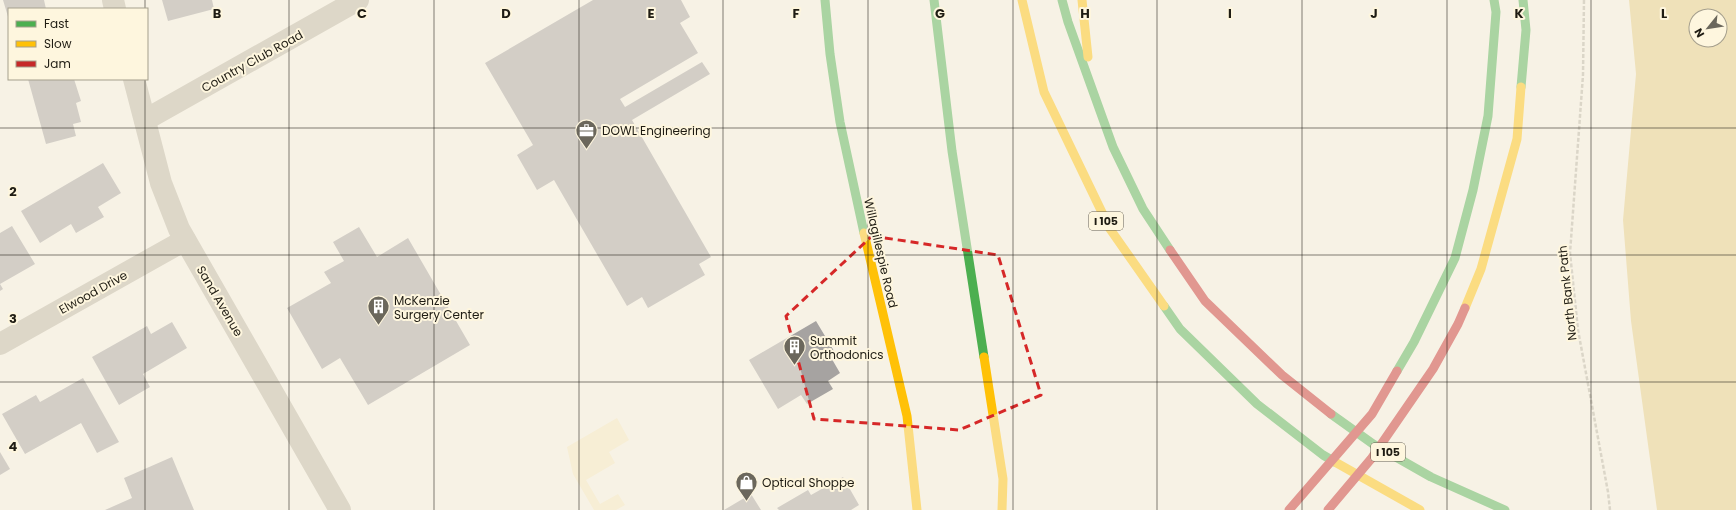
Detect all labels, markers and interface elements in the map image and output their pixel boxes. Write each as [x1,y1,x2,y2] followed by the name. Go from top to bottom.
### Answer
[213,4,222,23] text: B
[357,4,367,23] text: C
[501,4,511,23] text: D
[647,4,655,23] text: E
[792,4,800,23] text: F
[935,4,945,23] text: G
[1080,4,1090,23] text: H
[1228,4,1232,23] text: I
[1370,4,1378,23] text: J
[1514,4,1524,23] text: K
[1661,4,1667,23] text: L
[8,8,148,80] legend
[1688,8,1728,48] north arrow
[44,15,69,32] text: Fast
[1690,25,1708,41] text: N
[198,26,306,96] street label: Country Club Road
[44,35,72,52] text: Slow
[44,55,71,72] text: Jam
[574,117,600,150] office icon: DOWL Engineering
[602,122,711,139] place label: DOWL Engineering
[9,182,17,201] text: 2
[860,196,902,310] street label: Willagillespie Road
[1089,212,1123,230] road number: I 105
[1554,245,1580,341] street label: North Bank Path
[193,262,247,340] street label: Sand Avenue
[56,266,130,318] street label: Elwood Drive
[394,292,484,323] place label: McKenzie Surgery Center
[365,294,391,327] building icon: McKenzie Surgery Center
[9,309,17,328] text: 3
[810,332,884,363] place label: Summit Orthodonics
[781,334,807,367] building icon: Summit Orthodonics
[9,437,18,456] text: 4
[1371,443,1405,461] road number: I 105
[734,469,760,502] shop icon: Optical Shoppe
[762,474,855,491] place label: Optical Shoppe

